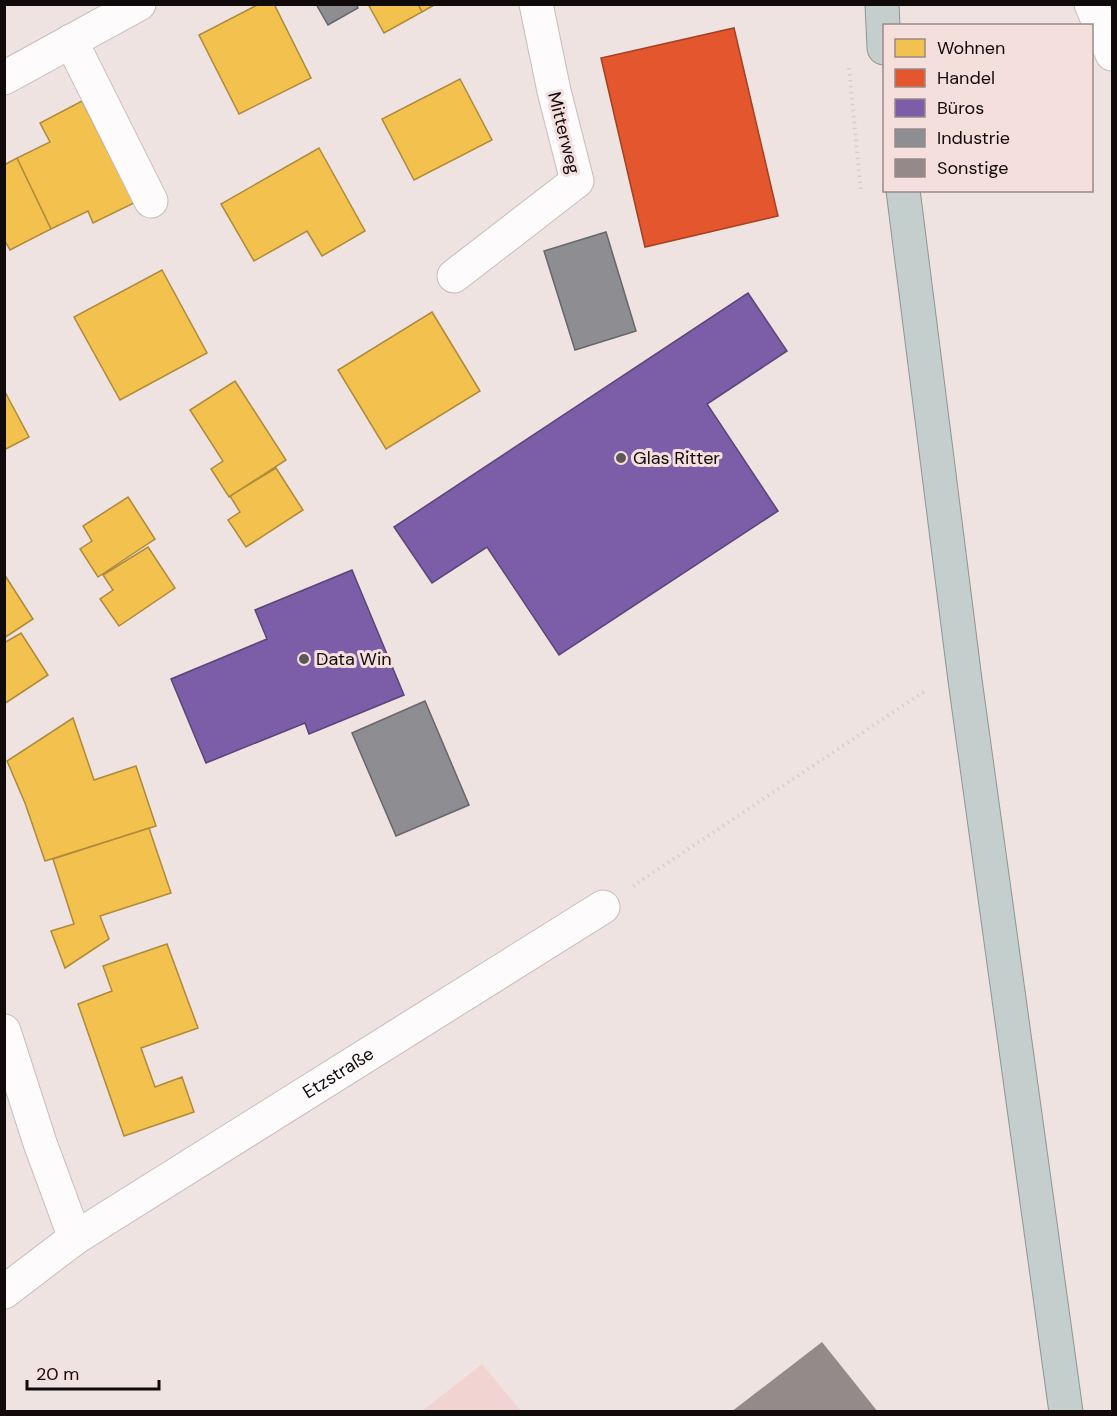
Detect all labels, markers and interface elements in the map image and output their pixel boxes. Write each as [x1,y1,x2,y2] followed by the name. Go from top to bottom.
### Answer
[883,24,1093,192] legend
[937,36,1005,60] text: Wohnen
[937,66,995,90] text: Handel
[542,89,586,177] street label: Mitterweg
[937,96,984,120] text: Büros
[937,126,1010,150] text: Industrie
[937,156,1008,180] text: Sonstige
[633,446,720,470] place label: Glas Ritter
[614,451,628,465] marker: Glas Ritter
[316,647,392,671] place label: Data Win
[297,652,311,666] marker: Data Win
[298,1042,378,1104] street label: Etzstraße
[27,1353,159,1391] scale bar
[36,1362,79,1386] text: 20 m

